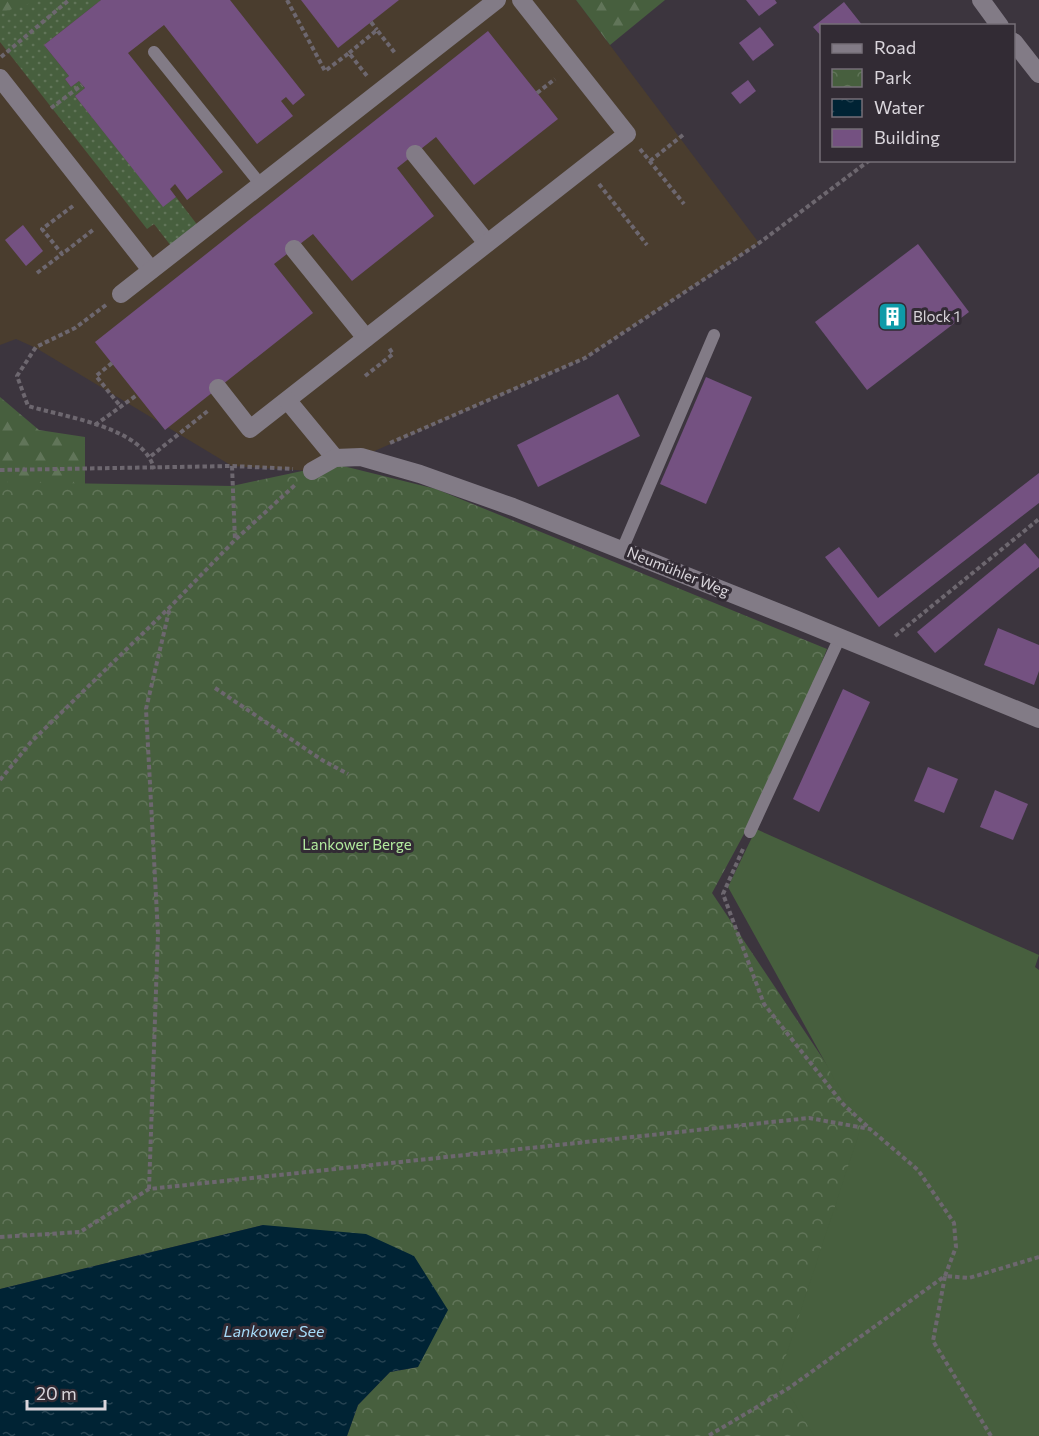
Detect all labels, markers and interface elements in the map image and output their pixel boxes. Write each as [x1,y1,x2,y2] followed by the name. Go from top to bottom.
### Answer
[820,24,1015,162] legend
[874,36,916,58] text: Road
[874,66,912,88] text: Park
[874,96,925,118] text: Water
[874,126,940,148] text: Building
[876,301,908,333] building icon: Block 1
[913,307,960,325] place label: Block 1
[625,542,732,600] street label: Neumühler Weg
[302,835,412,853] park label: Lankower Berge
[224,1321,325,1340] water label: Lankower See
[27,1373,105,1411] scale bar
[36,1382,77,1404] text: 20 m

